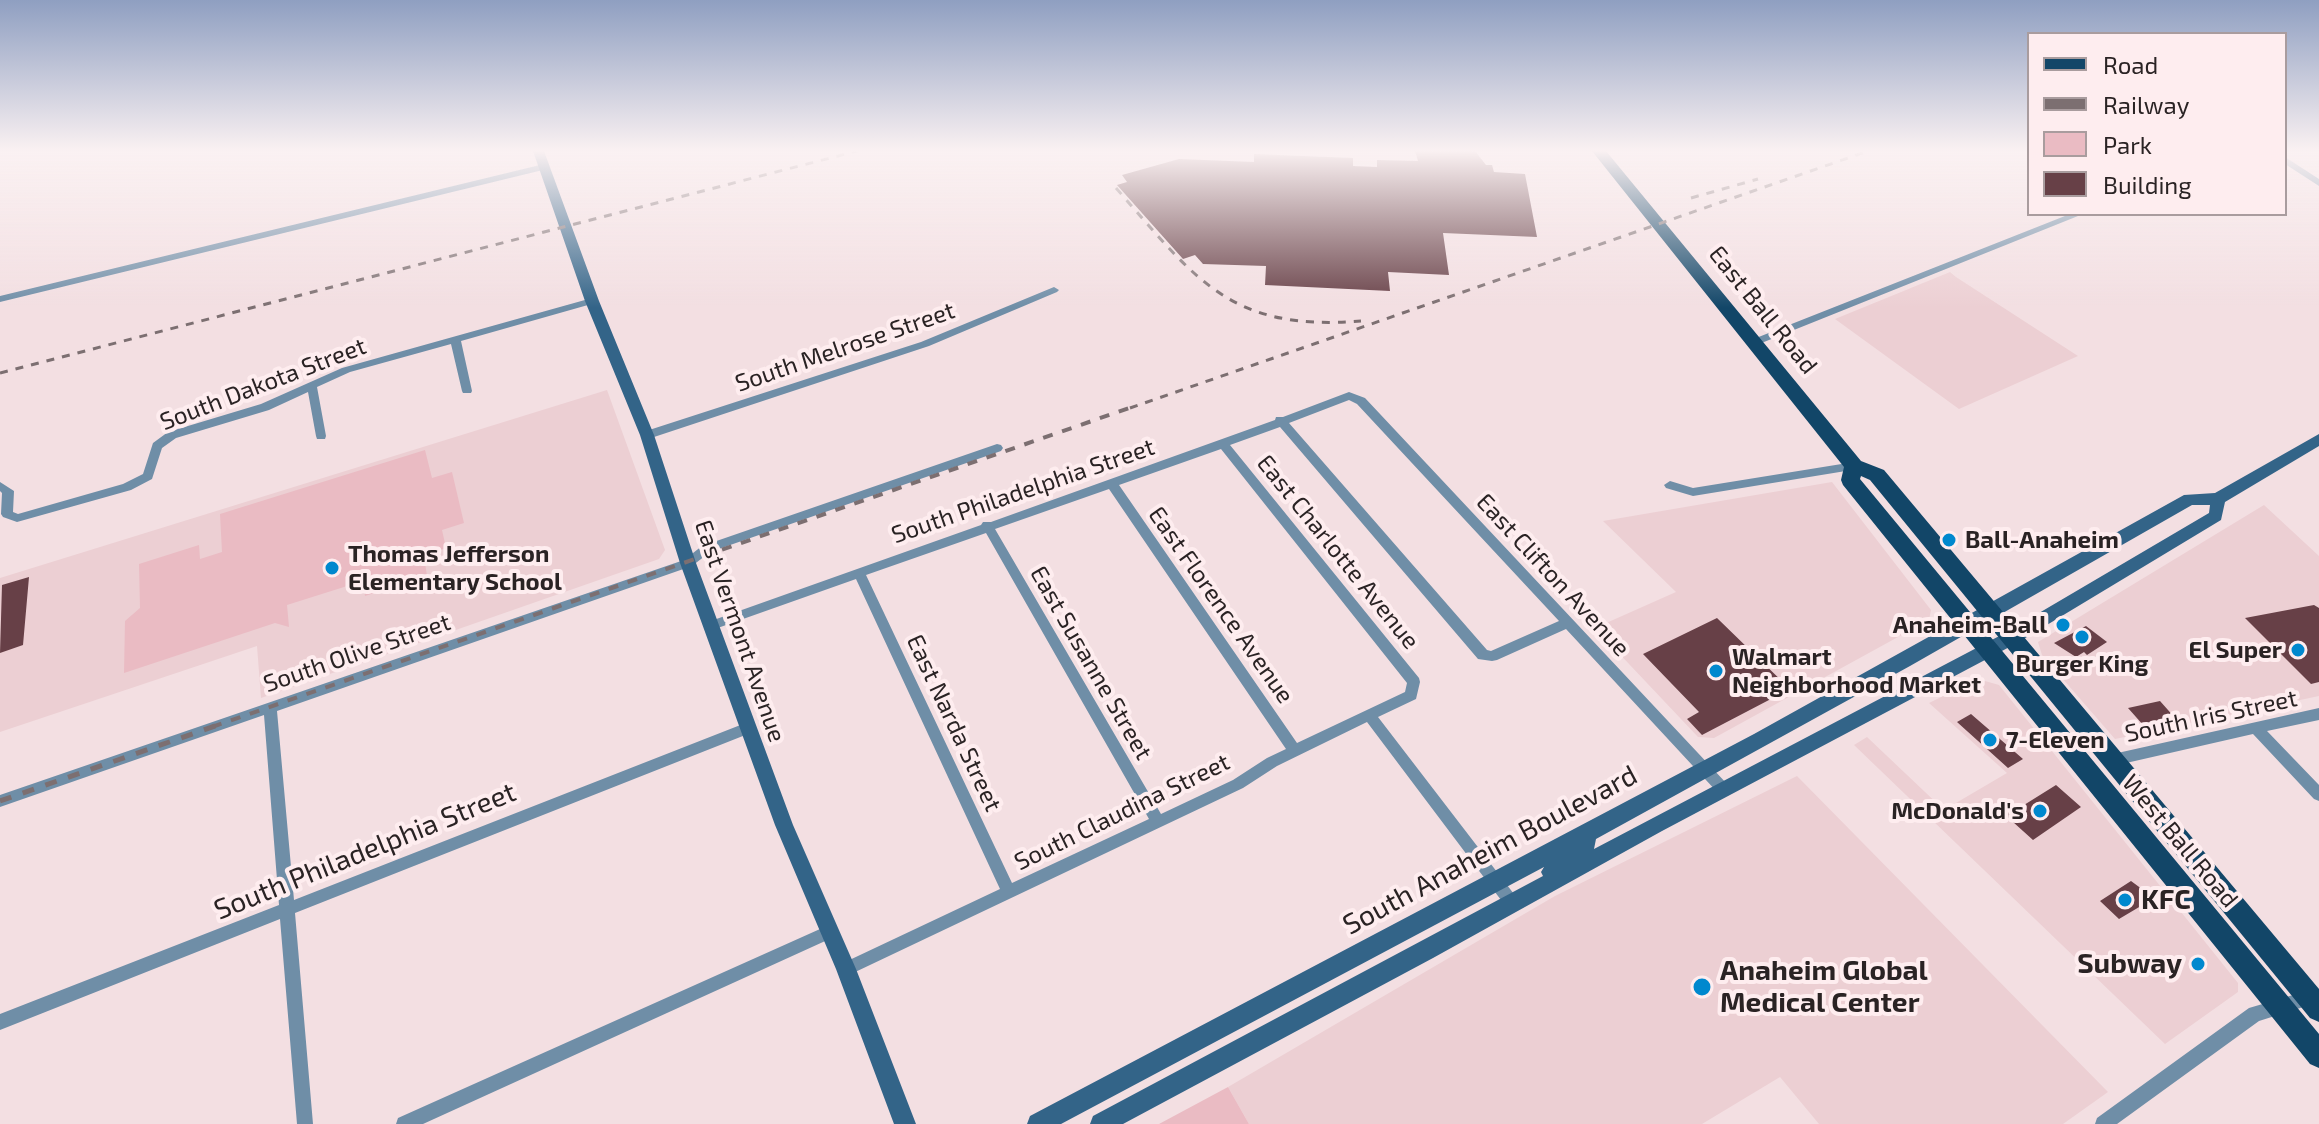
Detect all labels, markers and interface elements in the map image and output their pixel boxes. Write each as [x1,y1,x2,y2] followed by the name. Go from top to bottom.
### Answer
[2027,32,2287,216] legend
[2103,50,2158,79] text: Road
[2103,90,2189,119] text: Railway
[2103,130,2152,159] text: Park
[2103,170,2192,199] text: Building
[1703,240,1823,380] street label: East Ball Road
[731,296,959,398] street label: South Melrose Street
[156,331,370,437] street label: South Dakota Street
[888,432,1158,550] street label: South Philadelphia Street
[1251,449,1425,655] street label: East Charlotte Avenue
[1470,488,1636,662] street label: East Clifton Avenue
[1142,501,1300,709] street label: East Florence Avenue
[688,516,792,746] street label: East Vermont Avenue
[1965,526,2119,554] place label: Ball-Anaheim
[1940,531,1958,549] marker: Ball-Anaheim
[348,540,562,596] place label: Thomas Jefferson Elementary School
[323,559,341,577] marker: Thomas Jefferson Elementary School
[1024,561,1158,765] street label: East Susanne Street
[260,608,454,698] street label: South Olive Street
[1893,611,2047,639] place label: Anaheim-Ball
[2054,616,2072,634] marker: Anaheim-Ball
[2073,628,2091,646] marker: Burger King
[900,630,1008,816] street label: East Narda Street
[2189,636,2282,664] place label: El Super
[2289,641,2307,659] marker: El Super
[1732,643,1981,699] place label: Walmart Neighborhood Market
[2016,650,2148,678] place label: Burger King
[1707,662,1725,680] marker: Walmart Neighborhood Market
[2122,684,2300,748] street label: South Iris Street
[2006,726,2105,754] place label: 7-Eleven
[1981,731,1999,749] marker: 7-Eleven
[1010,747,1234,877] street label: South Claudina Street
[1337,758,1643,942] street label: South Anaheim Boulevard
[2116,769,2244,913] street label: West Ball Road
[209,775,521,927] street label: South Philadelphia Street
[1891,797,2024,825] place label: McDonald's
[2031,802,2049,820] marker: McDonald's
[2141,883,2191,917] place label: KFC
[2116,891,2134,909] marker: KFC
[2077,947,2182,981] place label: Subway
[1720,954,1928,1020] place label: Anaheim Global Medical Center
[2189,955,2207,973] marker: Subway
[1691,976,1713,998] marker: Anaheim Global Medical Center

